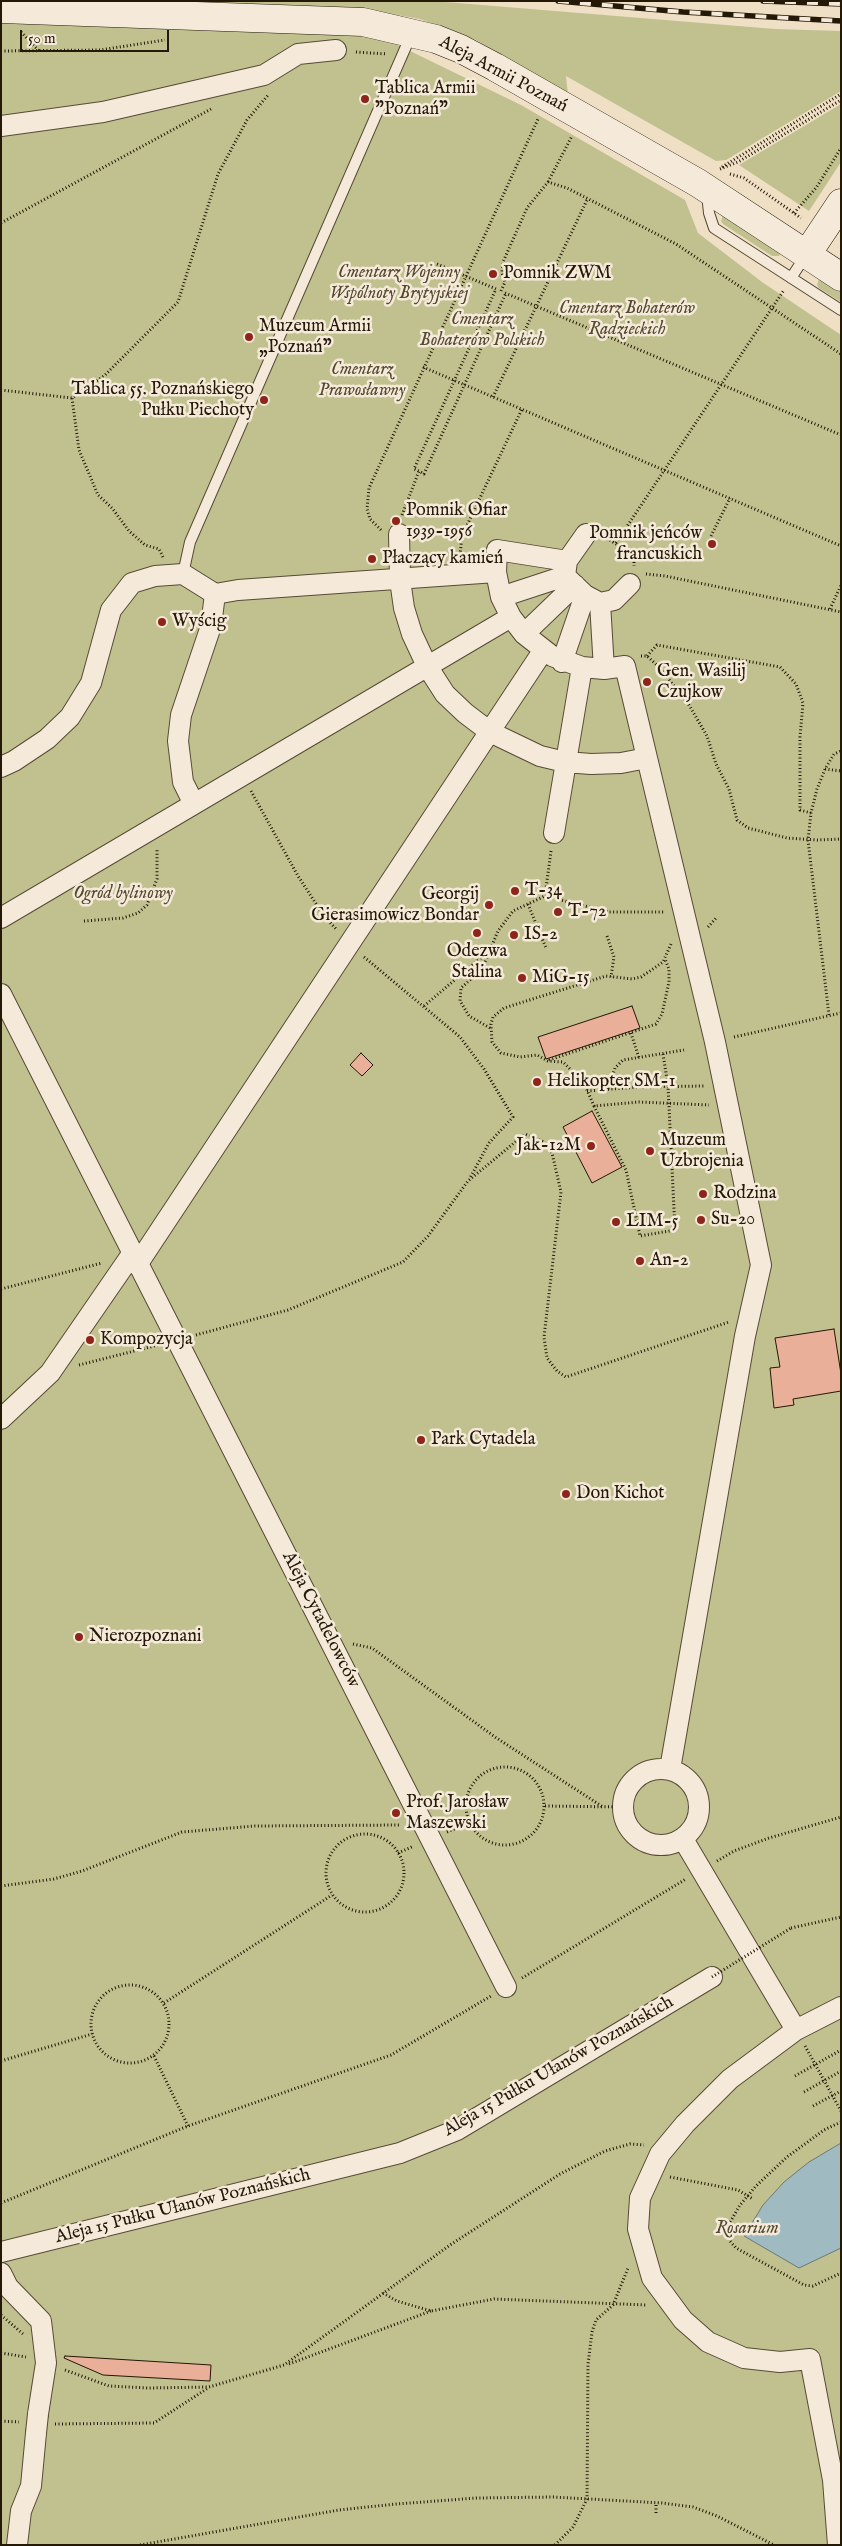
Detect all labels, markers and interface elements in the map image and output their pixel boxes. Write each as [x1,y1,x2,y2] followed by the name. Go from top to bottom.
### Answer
[22,20,171,52] scale bar
[28,29,56,48] text: 50 m
[435,32,571,118] street label: Aleja Armii Poznań
[375,78,475,120] place label: Tablica Armii "Poznań"
[359,93,371,105] marker: Tablica Armii "Poznań"
[330,262,468,304] park label: Cmentarz Wojenny Wspólnoty Brytyjskiej
[503,263,611,285] place label: Pomnik ZWM
[487,268,499,280] marker: Pomnik ZWM
[559,298,695,340] park label: Cmentarz Bohaterów Radzieckich
[419,309,545,352] park label: Cmentarz Bohaterów Polskich
[259,316,371,358] place label: Muzeum Armii „Poznań”
[243,331,255,343] marker: Muzeum Armii „Poznań”
[318,359,406,402] park label: Cmentarz Prawosławny
[72,379,254,422] place label: Tablica 55. Poznańskiego Pułku Piechoty
[258,394,270,406] marker: Tablica 55. Poznańskiego Pułku Piechoty
[406,500,507,542] place label: Pomnik Ofiar 1939-1956
[390,515,402,527] marker: Pomnik Ofiar 1939-1956
[589,523,702,566] place label: Pomnik jeńców francuskich
[706,538,718,550] marker: Pomnik jeńców francuskich
[382,548,503,570] place label: Płaczący kamień
[366,553,378,565] marker: Płaczący kamień
[172,611,226,633] place label: Wyścig
[156,616,168,628] marker: Wyścig
[657,661,746,704] place label: Gen. Wasilij Czujkow
[641,676,653,688] marker: Gen. Wasilij Czujkow
[525,880,562,902] place label: T-34
[73,883,173,905] park label: Ogród bylinowy
[311,884,479,926] place label: Georgij Gierasimowicz Bondar
[509,885,521,897] marker: T-34
[483,899,495,911] marker: Georgij Gierasimowicz Bondar
[568,901,606,923] place label: T-72
[552,906,564,918] marker: T-72
[524,924,558,946] place label: IS-2
[471,927,483,939] marker: Odezwa Stalina
[508,929,520,941] marker: IS-2
[447,941,507,984] place label: Odezwa Stalina
[532,967,590,989] place label: MiG-15
[516,972,528,984] marker: MiG-15
[547,1071,675,1093] place label: Helikopter SM-1
[531,1076,543,1088] marker: Helikopter SM-1
[660,1130,744,1172] place label: Muzeum Uzbrojenia
[516,1135,581,1157] place label: Jak-12M
[585,1140,597,1152] marker: Jak-12M
[644,1145,656,1157] marker: Muzeum Uzbrojenia
[713,1183,776,1205] place label: Rodzina
[697,1188,709,1200] marker: Rodzina
[711,1209,755,1231] place label: Su-20
[626,1211,678,1233] place label: LIM-5
[695,1214,707,1226] marker: Su-20
[610,1216,622,1228] marker: LIM-5
[650,1250,689,1272] place label: An-2
[634,1255,646,1267] marker: An-2
[100,1329,193,1351] place label: Kompozycja
[84,1334,96,1346] marker: Kompozycja
[431,1429,535,1451] place label: Park Cytadela
[415,1434,427,1446] marker: Park Cytadela
[576,1483,664,1505] place label: Don Kichot
[560,1488,572,1500] marker: Don Kichot
[276,1548,364,1692] street label: Aleja Cytadelowców
[89,1626,202,1648] place label: Nierozpoznani
[73,1631,85,1643] marker: Nierozpoznani
[406,1792,509,1835] place label: Prof. Jarosław Maszewski
[390,1807,402,1819] marker: Prof. Jarosław Maszewski
[440,1992,678,2142] street label: Aleja 15 Pułku Ułanów Poznańskich
[53,2165,313,2249] street label: Aleja 15 Pułku Ułanów Poznańskich
[715,2218,779,2240] park label: Rosarium

